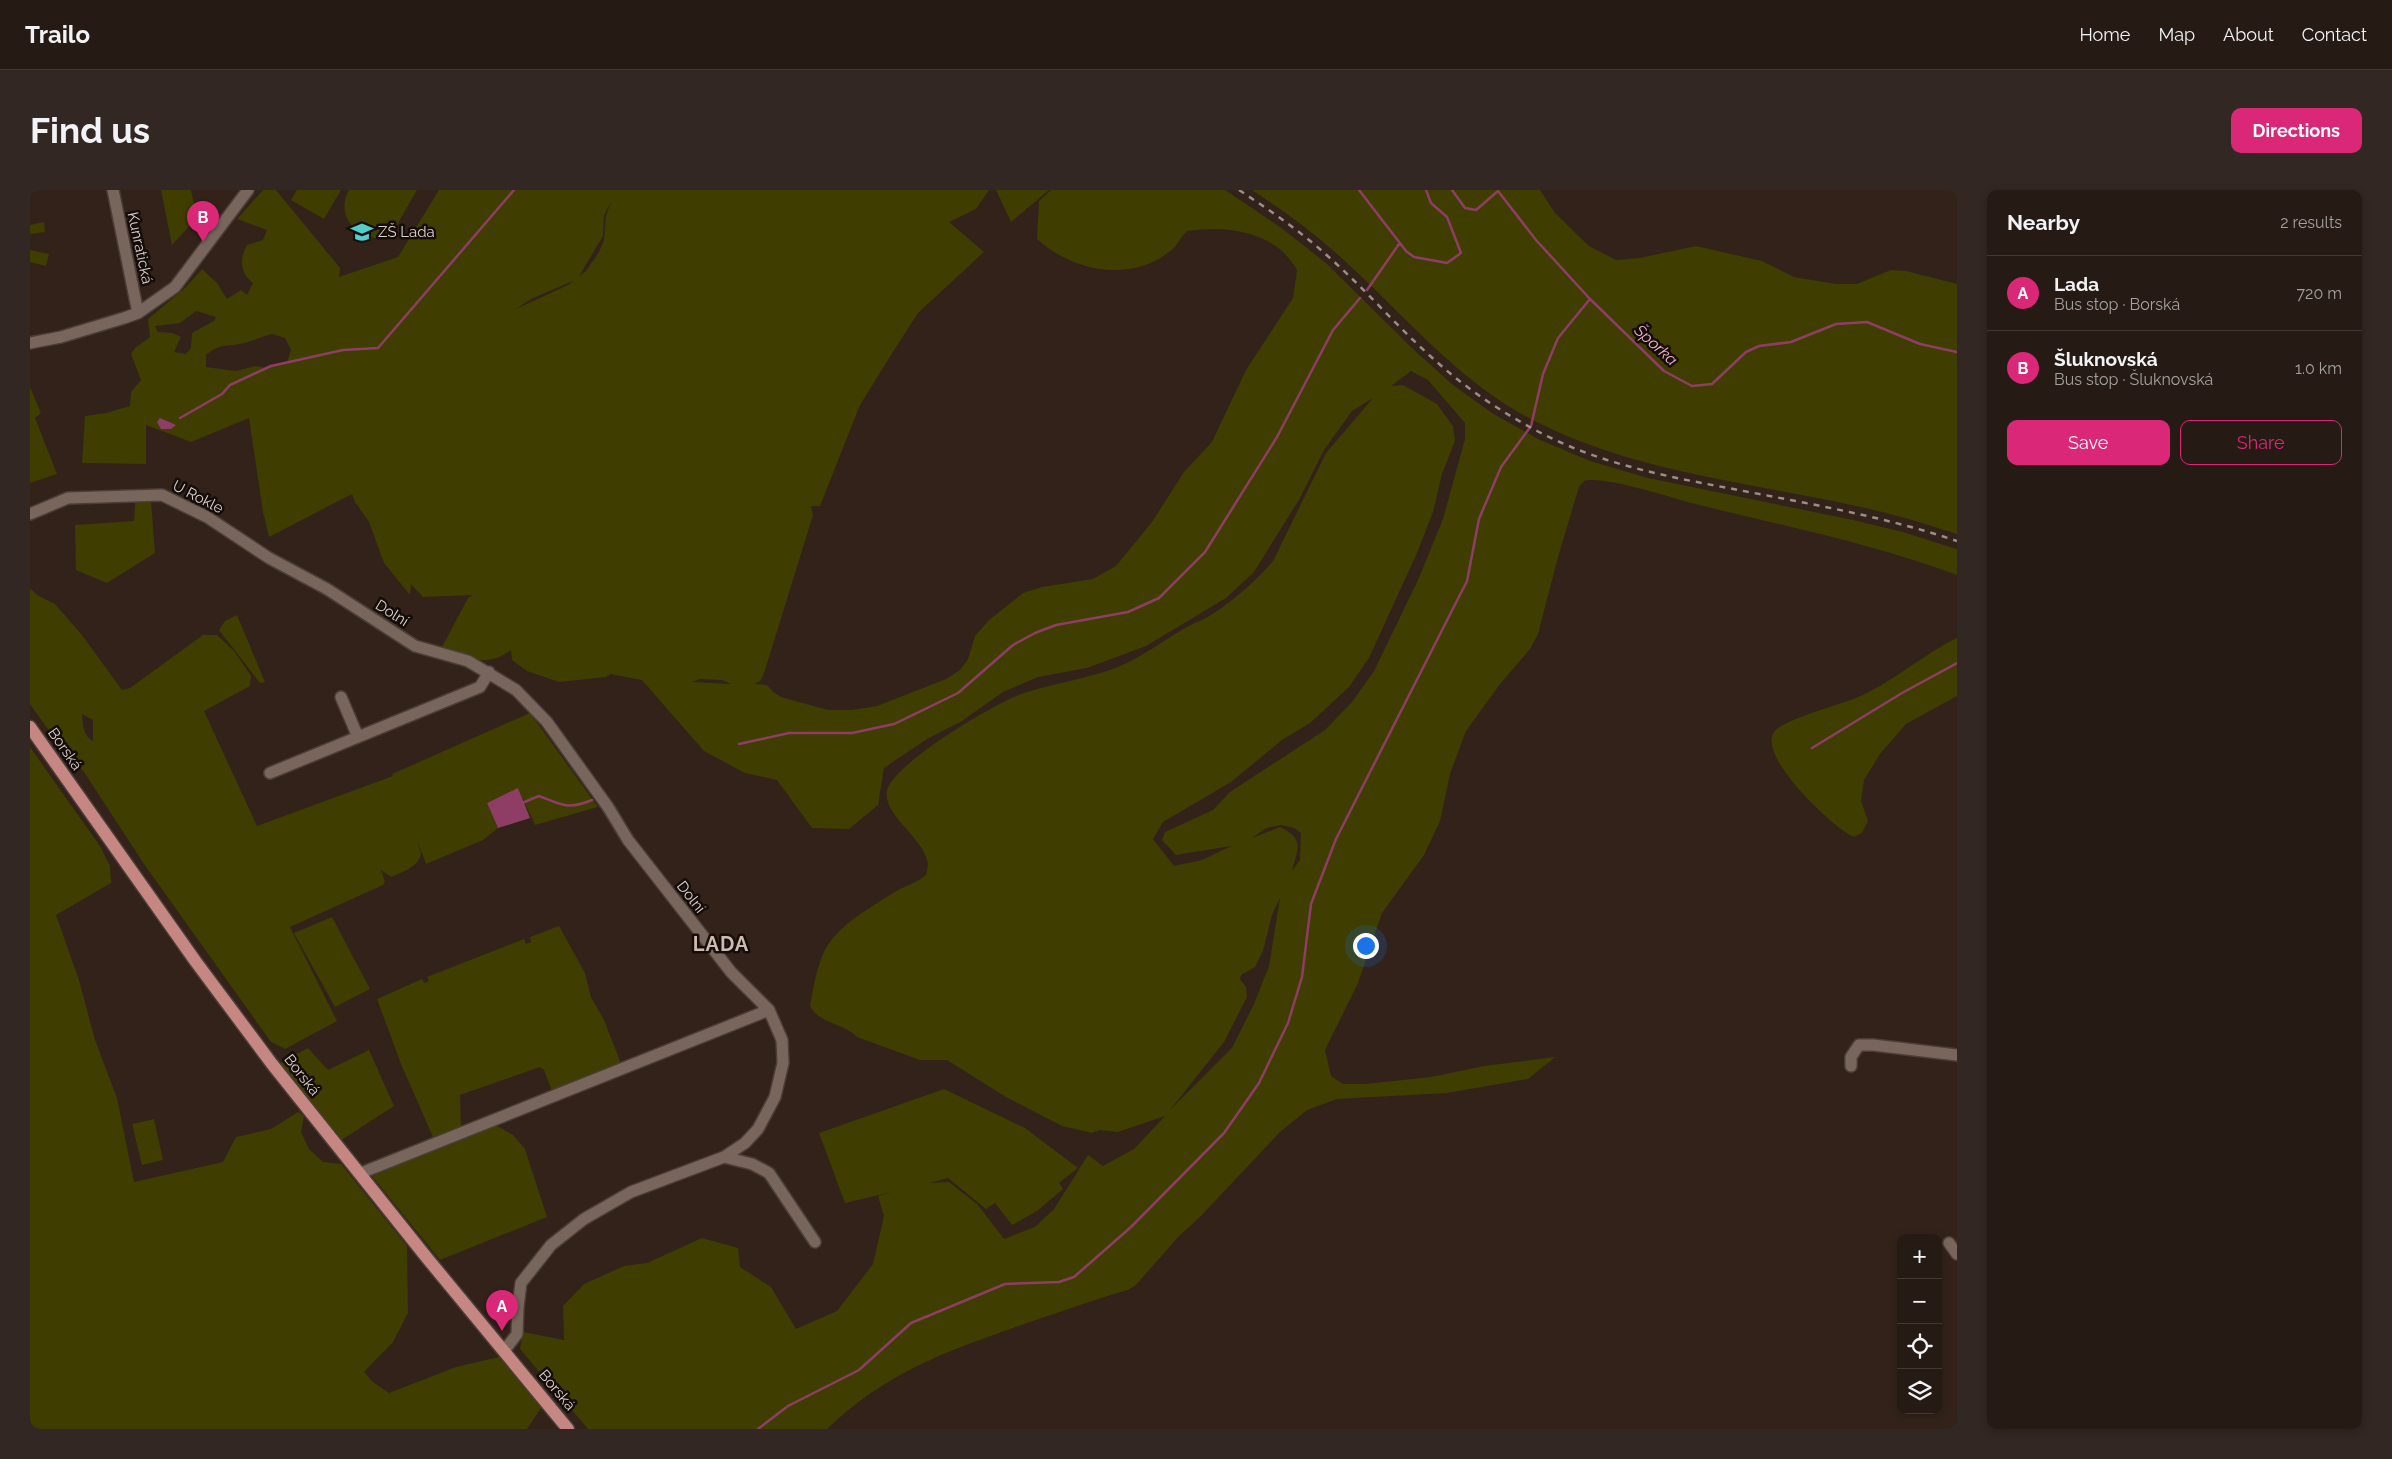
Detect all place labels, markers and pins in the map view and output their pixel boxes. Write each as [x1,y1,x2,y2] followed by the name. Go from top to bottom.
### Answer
[187,201,219,242] pin: B
[349,219,375,245] school or university icon: ZŠ Lada
[378,222,435,241] place label: ZŠ Lada
[486,1290,518,1331] pin: A

